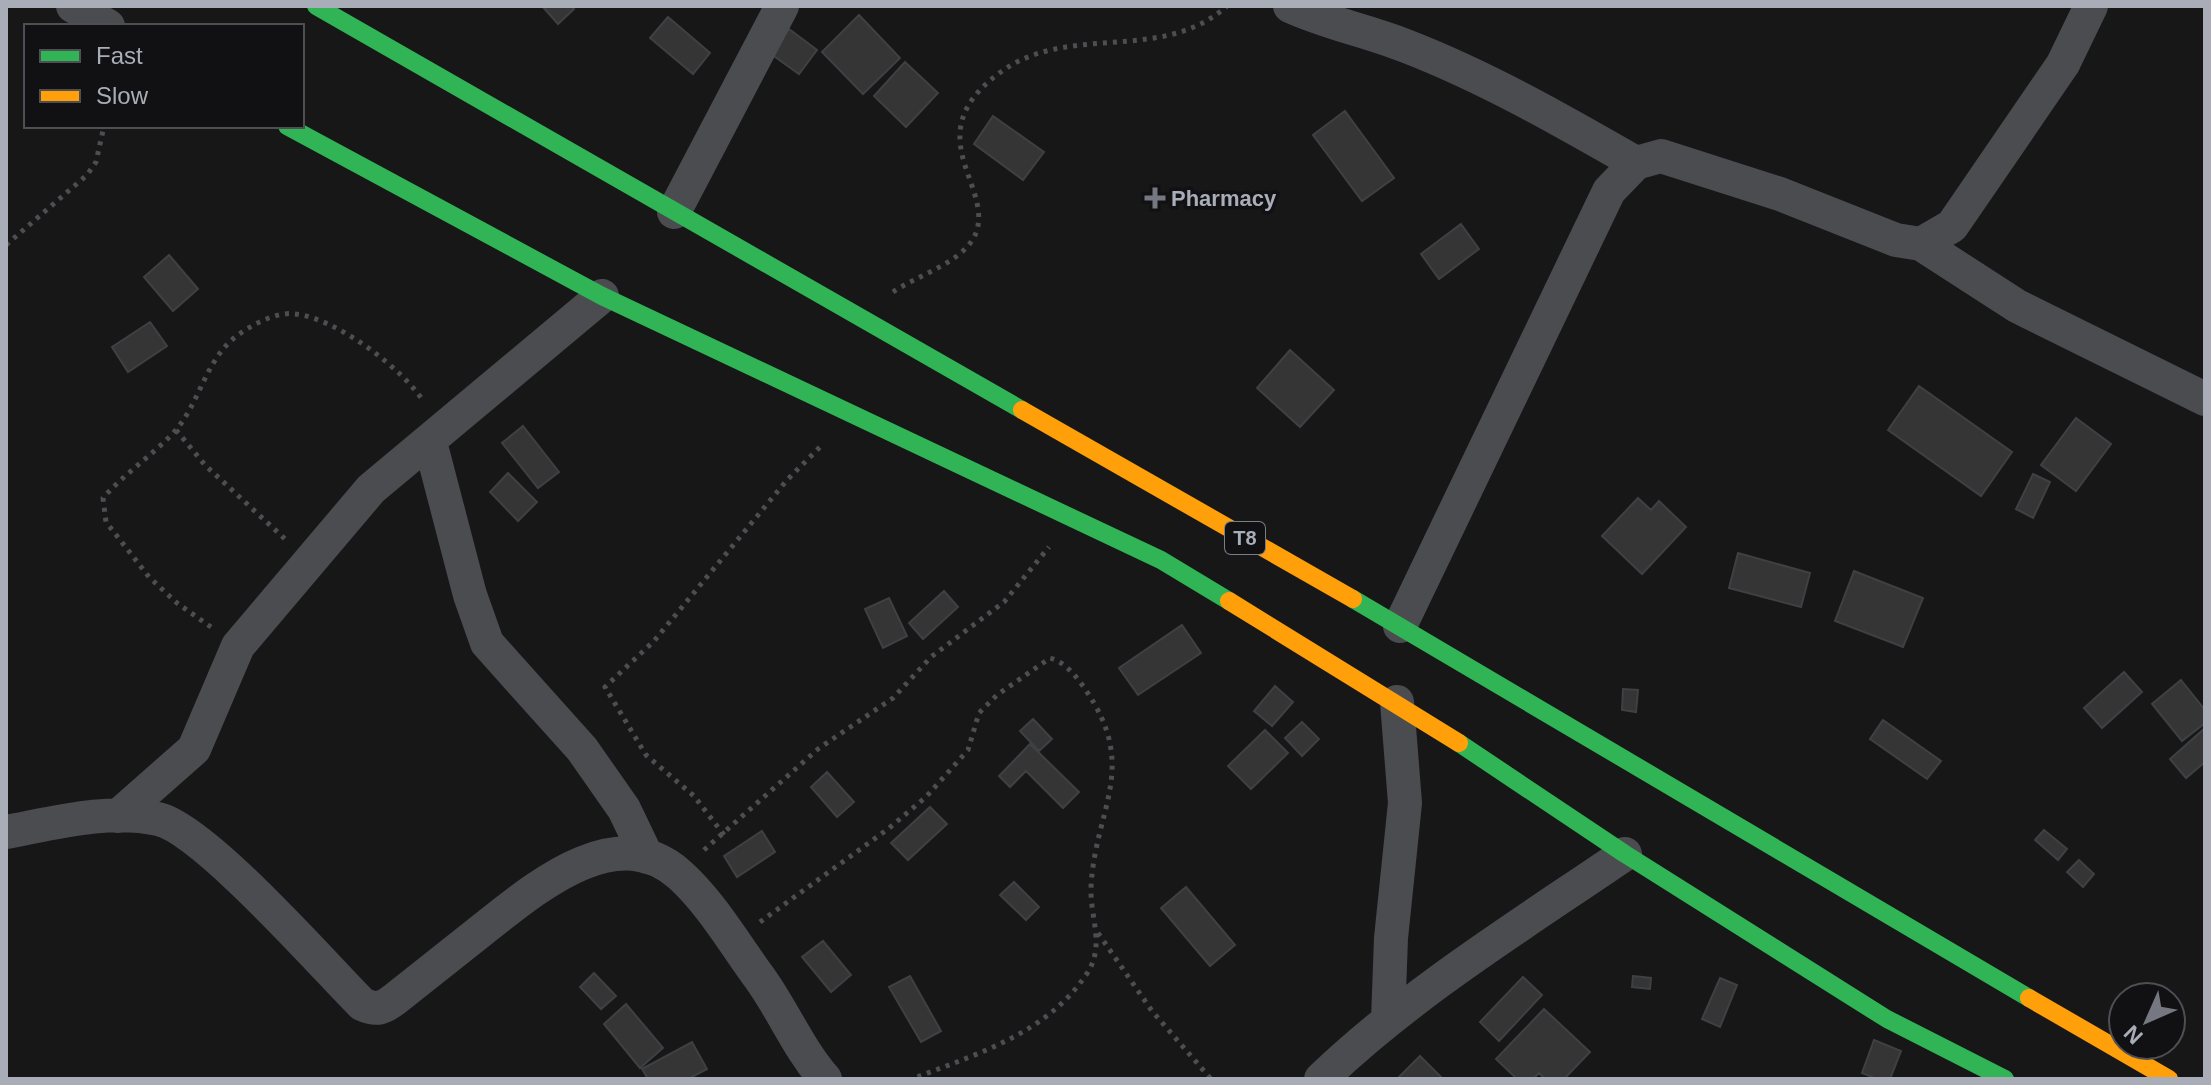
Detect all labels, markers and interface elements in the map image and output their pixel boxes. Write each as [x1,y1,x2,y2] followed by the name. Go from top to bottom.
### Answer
[24,24,304,128] legend
[96,42,143,69] text: Fast
[96,82,149,109] text: Slow
[1171,186,1277,211] place label: Pharmacy
[1146,189,1164,207] marker: Pharmacy
[1225,522,1265,554] road number: T8
[2107,981,2187,1061] north arrow
[2119,1020,2148,1049] text: N

